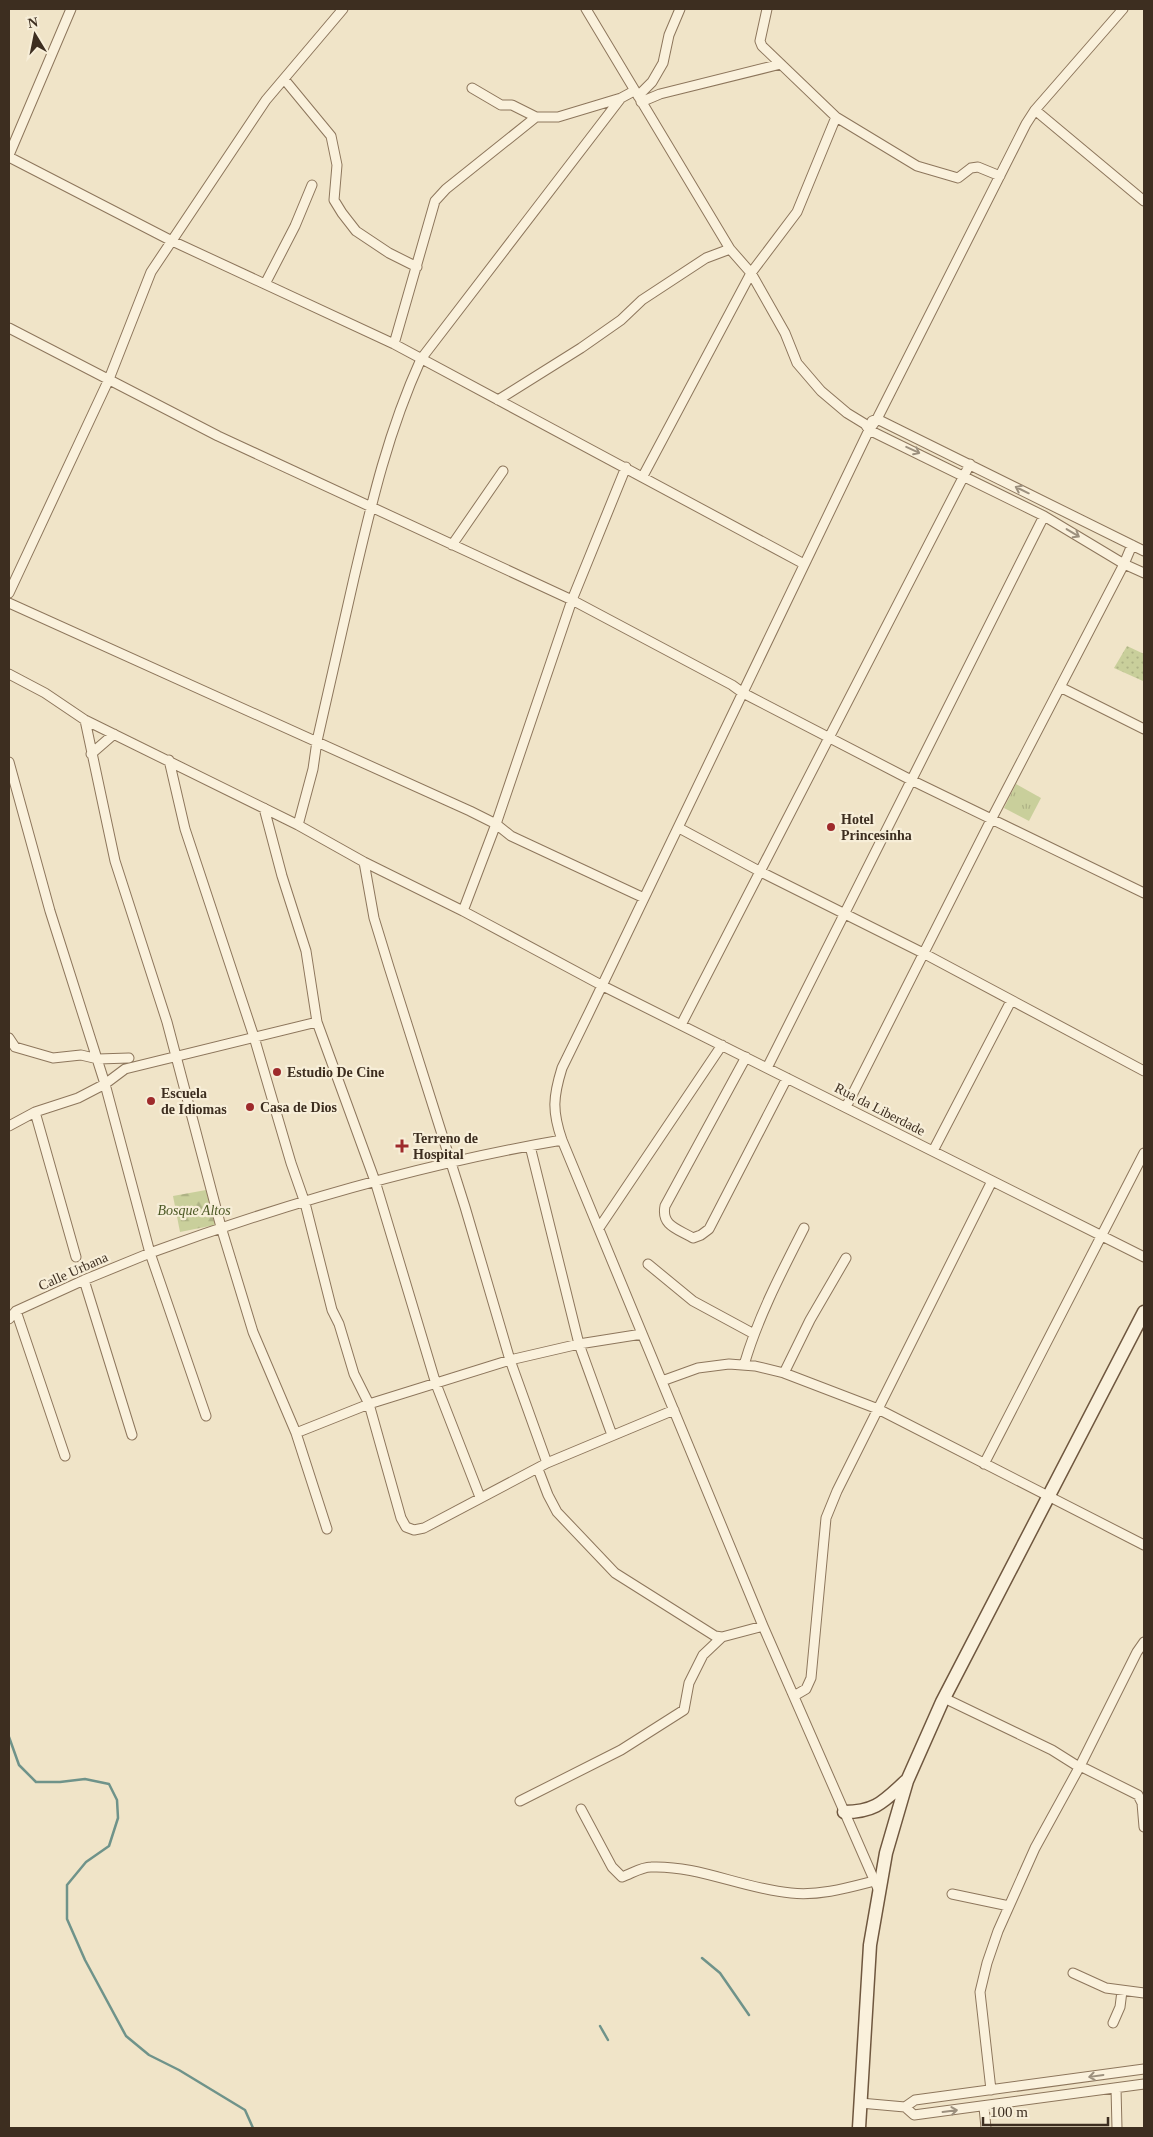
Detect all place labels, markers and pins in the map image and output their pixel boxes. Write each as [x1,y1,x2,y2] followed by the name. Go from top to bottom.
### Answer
[841,812,912,843] place label: Hotel Princesinha
[825,821,837,833] marker: Hotel Princesinha
[287,1065,384,1080] place label: Estudio De Cine
[271,1066,283,1078] marker: Estudio De Cine
[161,1086,227,1117] place label: Escuela de Idiomas
[145,1095,157,1107] marker: Escuela de Idiomas
[260,1100,338,1115] place label: Casa de Dios
[244,1101,256,1113] marker: Casa de Dios
[413,1131,478,1162] place label: Terreno de Hospital
[395,1139,409,1153] marker: Terreno de Hospital

